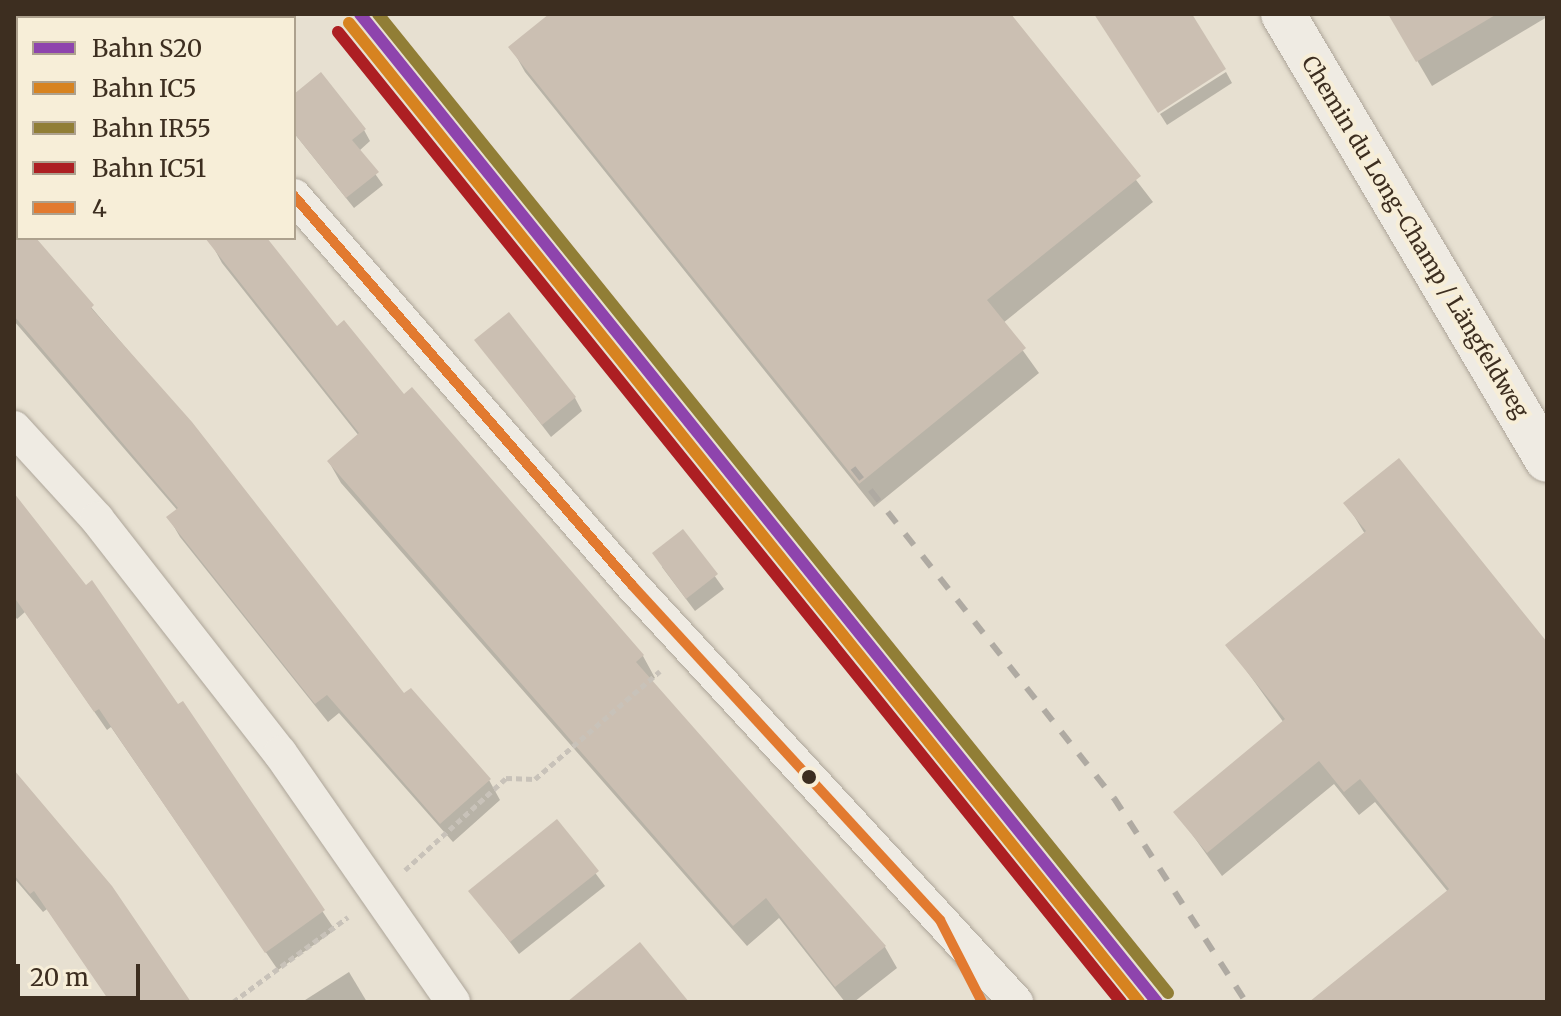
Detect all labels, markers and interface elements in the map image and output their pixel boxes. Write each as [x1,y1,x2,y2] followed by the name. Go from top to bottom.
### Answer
[16,16,296,240] legend
[92,33,202,64] text: Bahn S20
[1296,51,1534,423] street label: Chemin du Long-Champ / Längfeldweg
[92,73,197,104] text: Bahn IC5
[92,113,211,144] text: Bahn IR55
[92,153,206,184] text: Bahn IC51
[92,193,107,224] text: 4
[801,769,817,785] unlabelled marker
[20,948,144,998] scale bar
[30,962,89,993] text: 20 m

